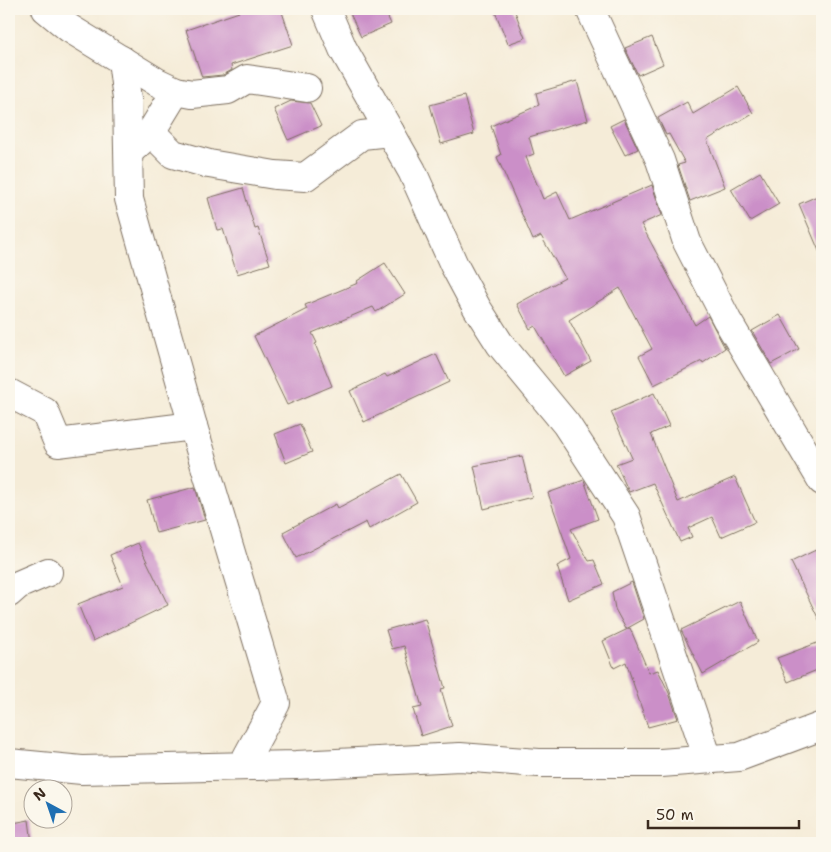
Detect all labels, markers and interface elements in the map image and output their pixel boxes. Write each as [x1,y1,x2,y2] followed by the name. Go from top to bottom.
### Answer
[22,780,72,830] north arrow
[30,784,50,805] text: N
[648,797,800,829] scale bar
[656,805,694,825] text: 50 m

